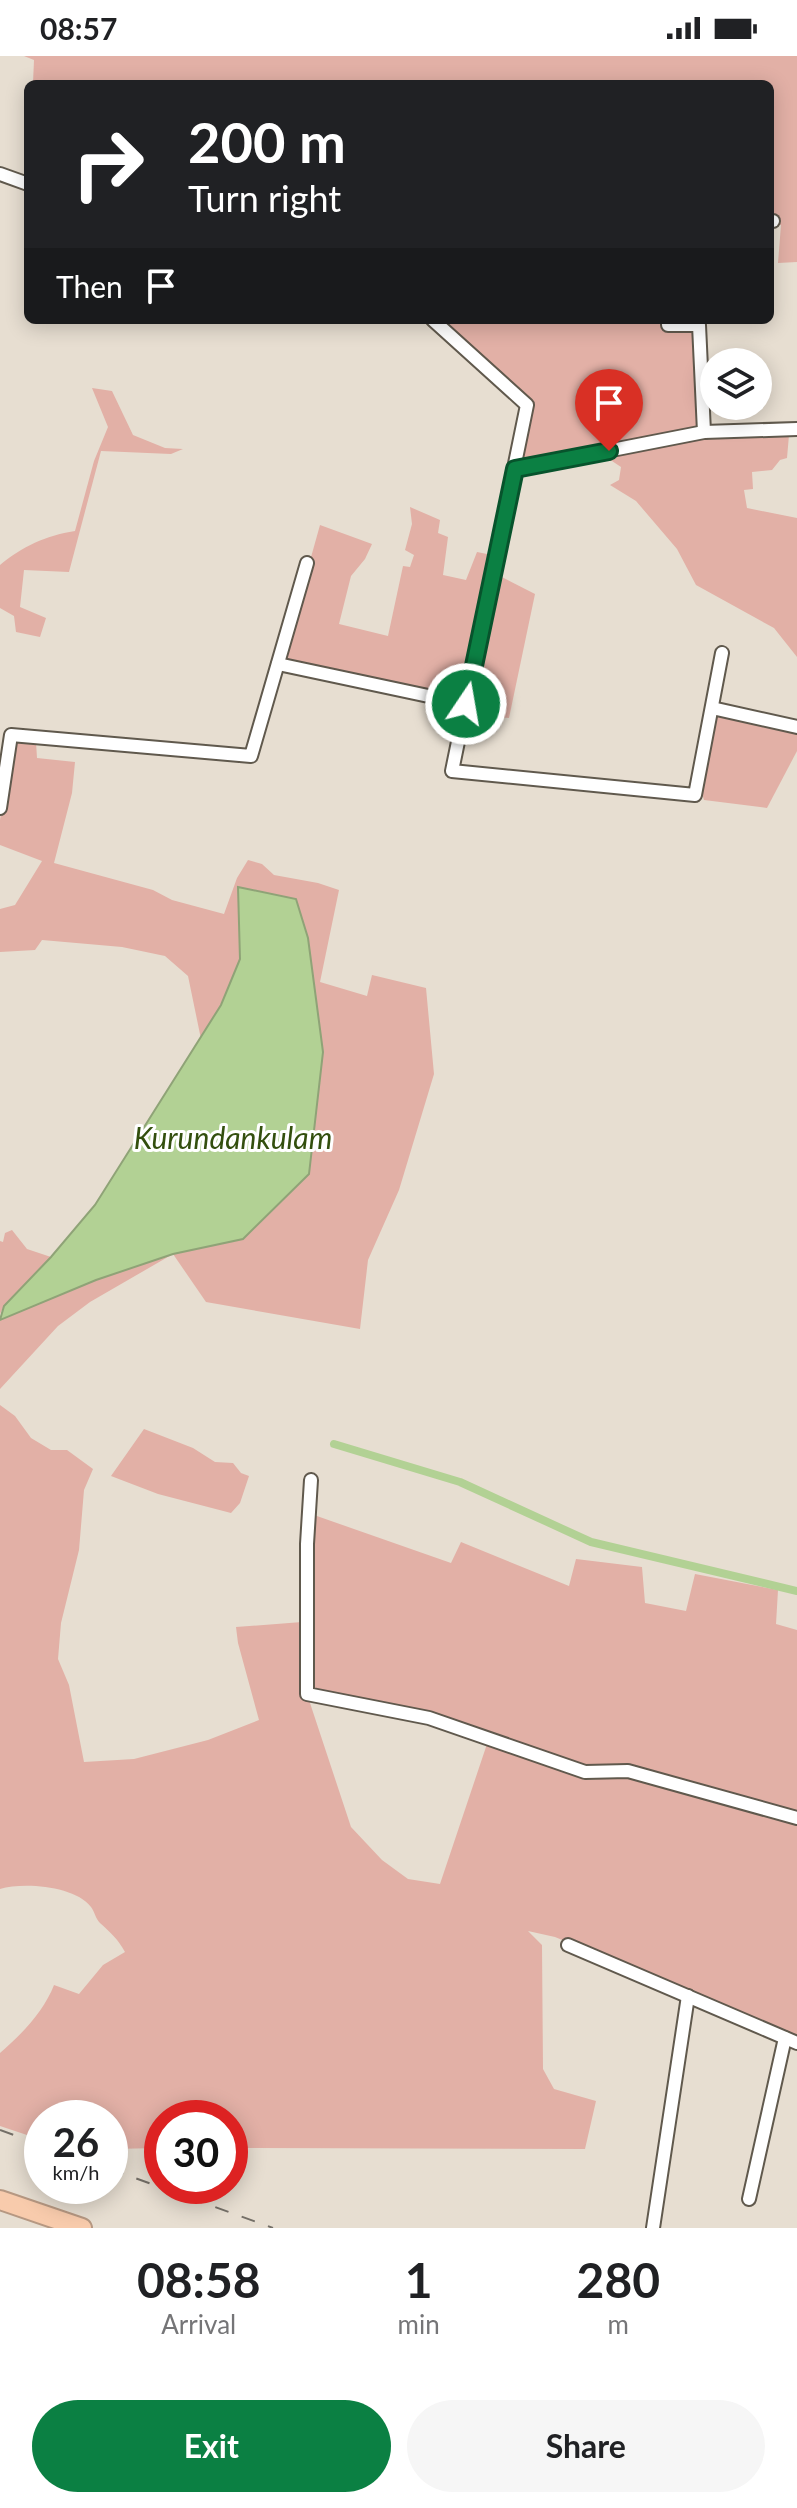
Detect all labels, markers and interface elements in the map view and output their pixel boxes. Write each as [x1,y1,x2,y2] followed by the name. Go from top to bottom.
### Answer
[40,10,117,46] text: 08:57
[188,108,346,175] text: 200 m
[56,112,160,216] icon: right
[188,176,341,220] text: Turn right
[139,264,183,308] icon: arrive
[56,268,123,304] text: Then
[700,348,772,420] map controls
[700,348,772,420] button: layers
[575,369,643,451] pin
[587,381,631,425] icon: arrive
[424,662,508,746] position arrow
[134,1119,332,1155] water label: Kurundankulam
[144,2100,248,2204] speed limit sign: 30
[53,2118,99,2166] text: 26
[53,2160,99,2184] text: km/h
[137,2251,261,2308] text: 08:58
[405,2251,433,2308] text: 1
[577,2251,660,2308] text: 280
[161,2308,236,2340] text: Arrival
[398,2308,440,2340] text: min
[608,2308,629,2340] text: m
[32,2400,391,2492] button: Exit
[407,2400,765,2492] button: Share

